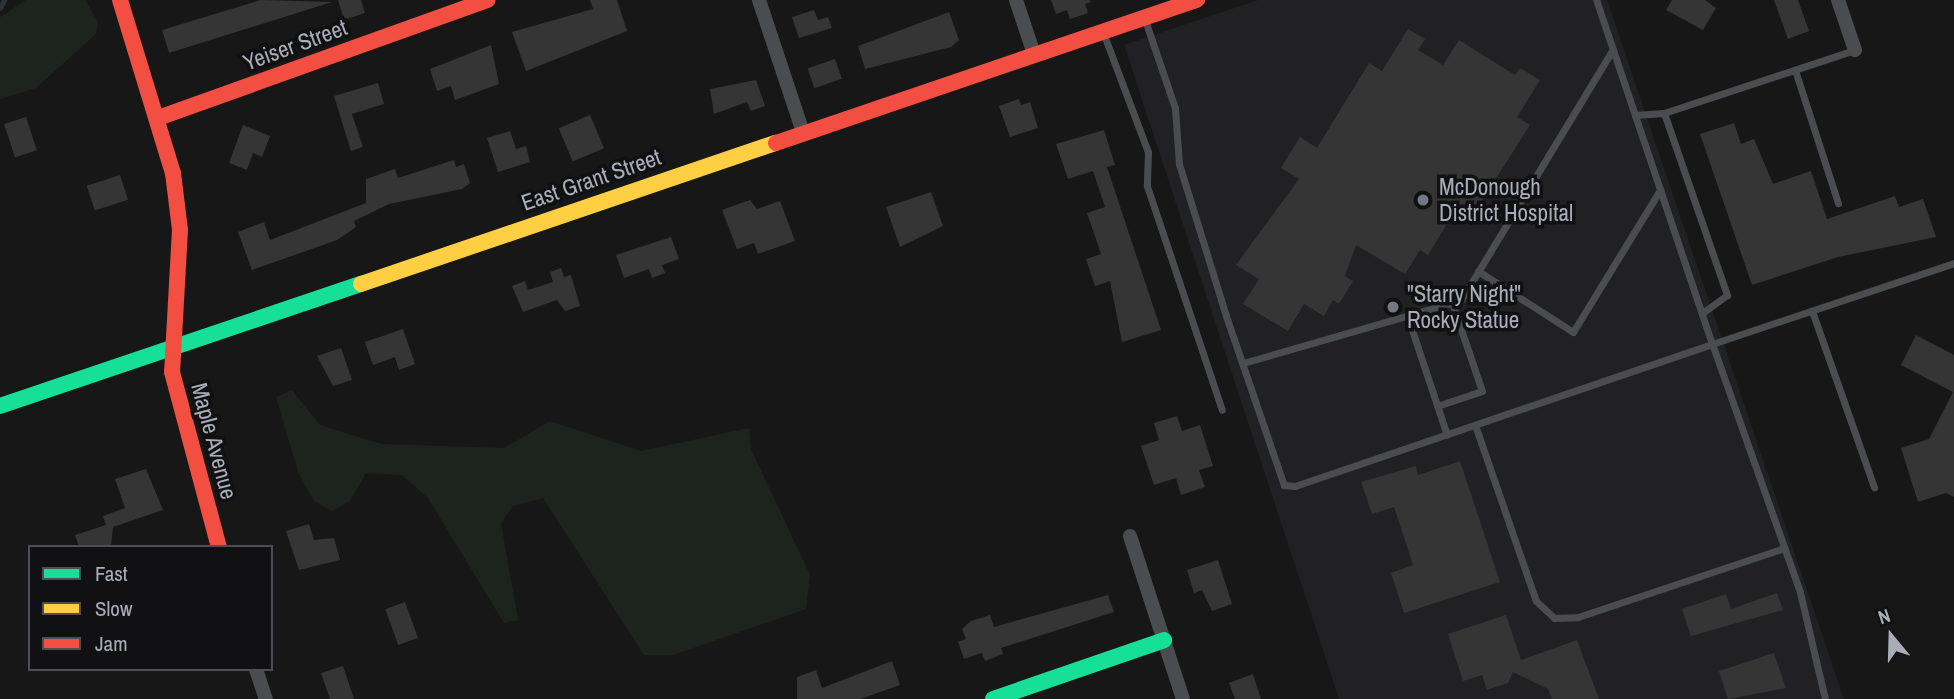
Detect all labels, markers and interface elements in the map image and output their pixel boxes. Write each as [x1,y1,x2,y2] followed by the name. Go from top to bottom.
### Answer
[239,13,351,77] street label: Yeiser Street
[518,143,664,217] street label: East Grant Street
[1439,173,1573,227] place label: McDonough District Hospital
[1413,190,1433,210] marker: McDonough District Hospital
[1407,280,1521,334] place label: "Starry Night" Rocky Statue
[1385,299,1401,315] marker: "Starry Night" Rocky Statue
[185,379,243,503] street label: Maple Avenue
[28,545,273,671] legend
[95,559,128,588] text: Fast
[95,594,132,623] text: Slow
[1856,601,1926,671] north arrow
[1875,602,1894,630] text: N
[95,629,128,658] text: Jam

